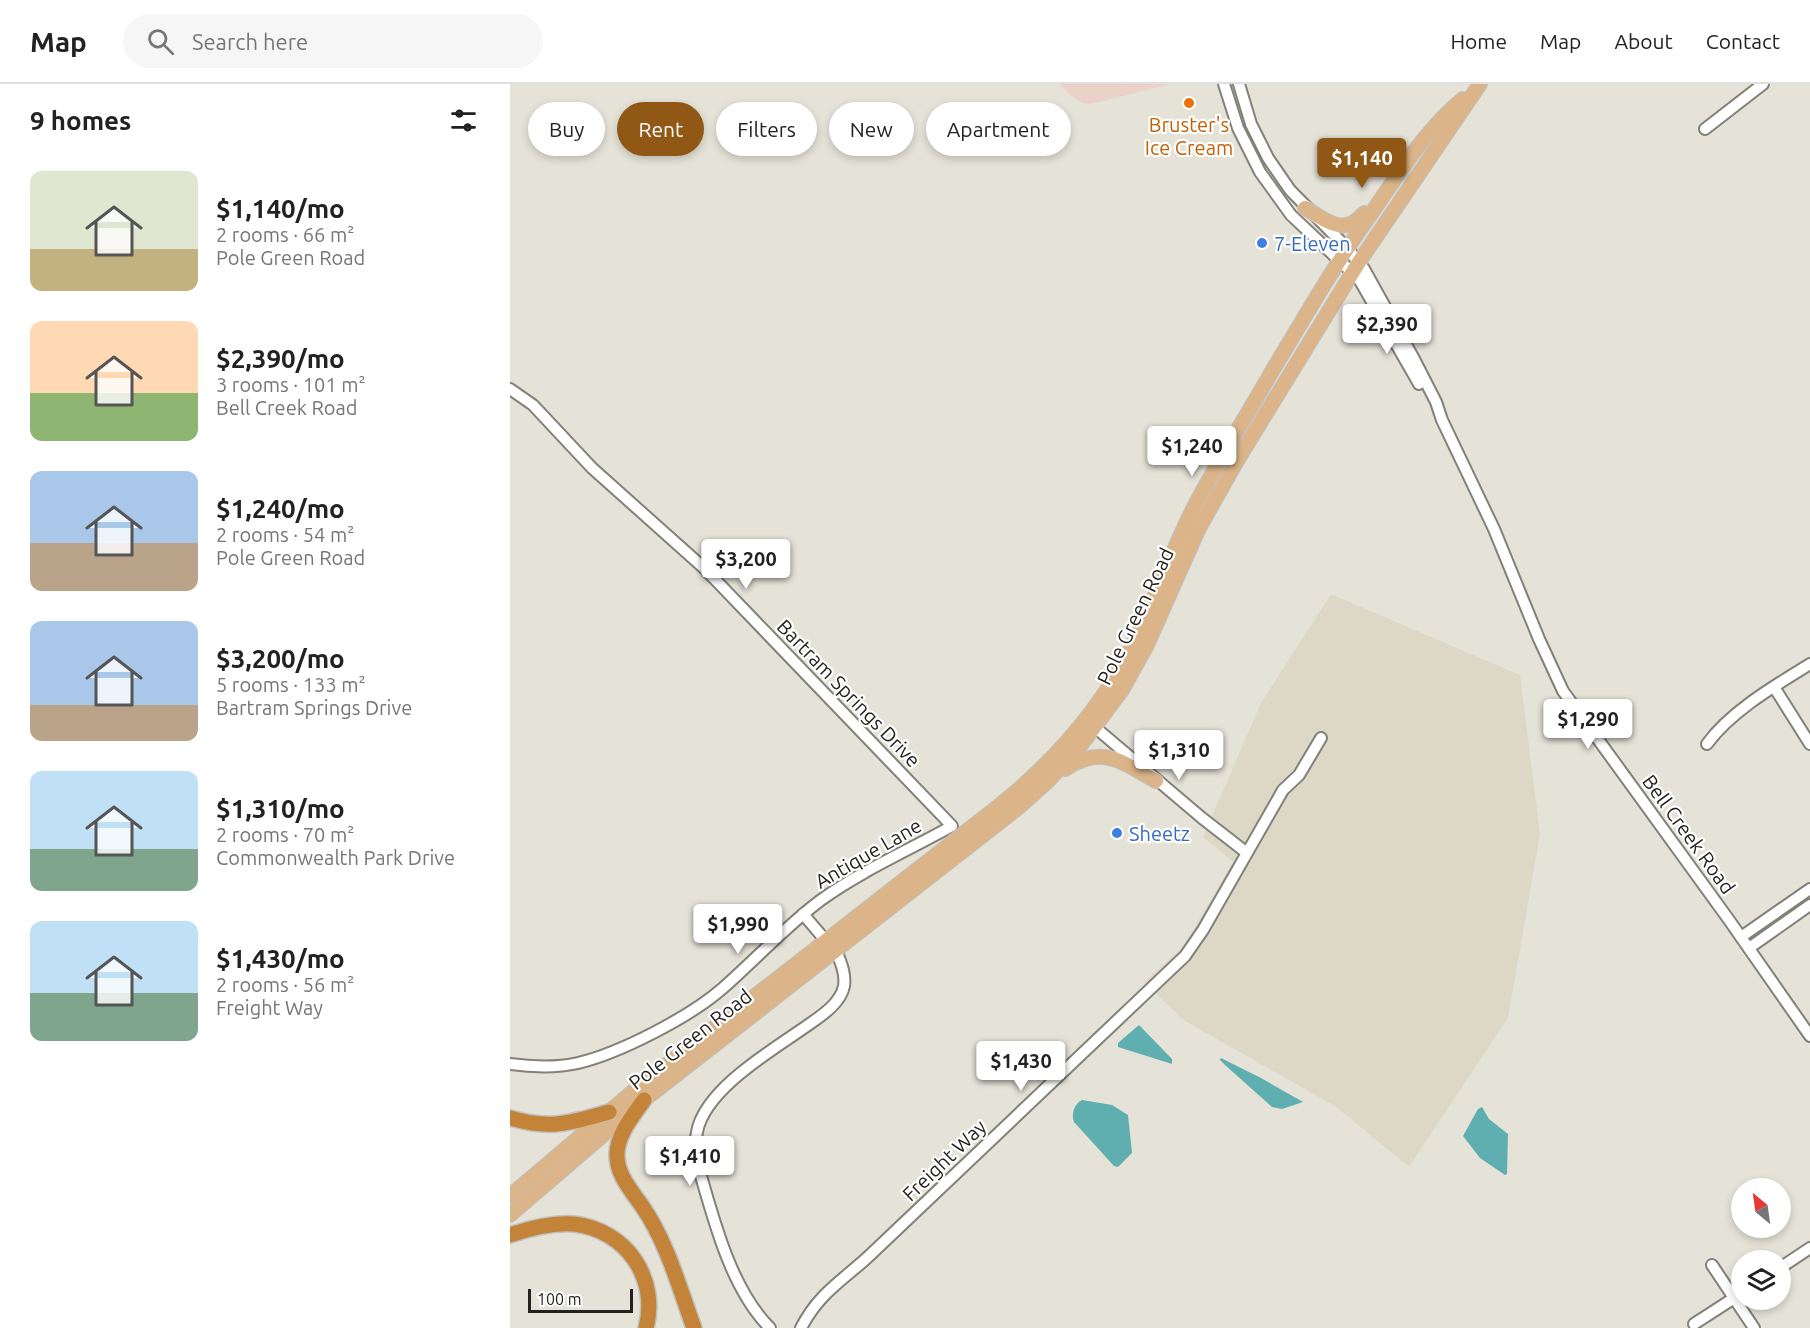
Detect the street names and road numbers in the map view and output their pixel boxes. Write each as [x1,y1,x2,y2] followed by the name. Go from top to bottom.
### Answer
[1092,544,1178,688] street label: Pole Green Road
[773,614,925,772] street label: Bartram Springs Drive
[1638,770,1740,898] street label: Bell Creek Road
[811,813,925,893] street label: Antique Lane
[624,984,756,1094] street label: Pole Green Road
[898,1114,991,1205] street label: Freight Way

